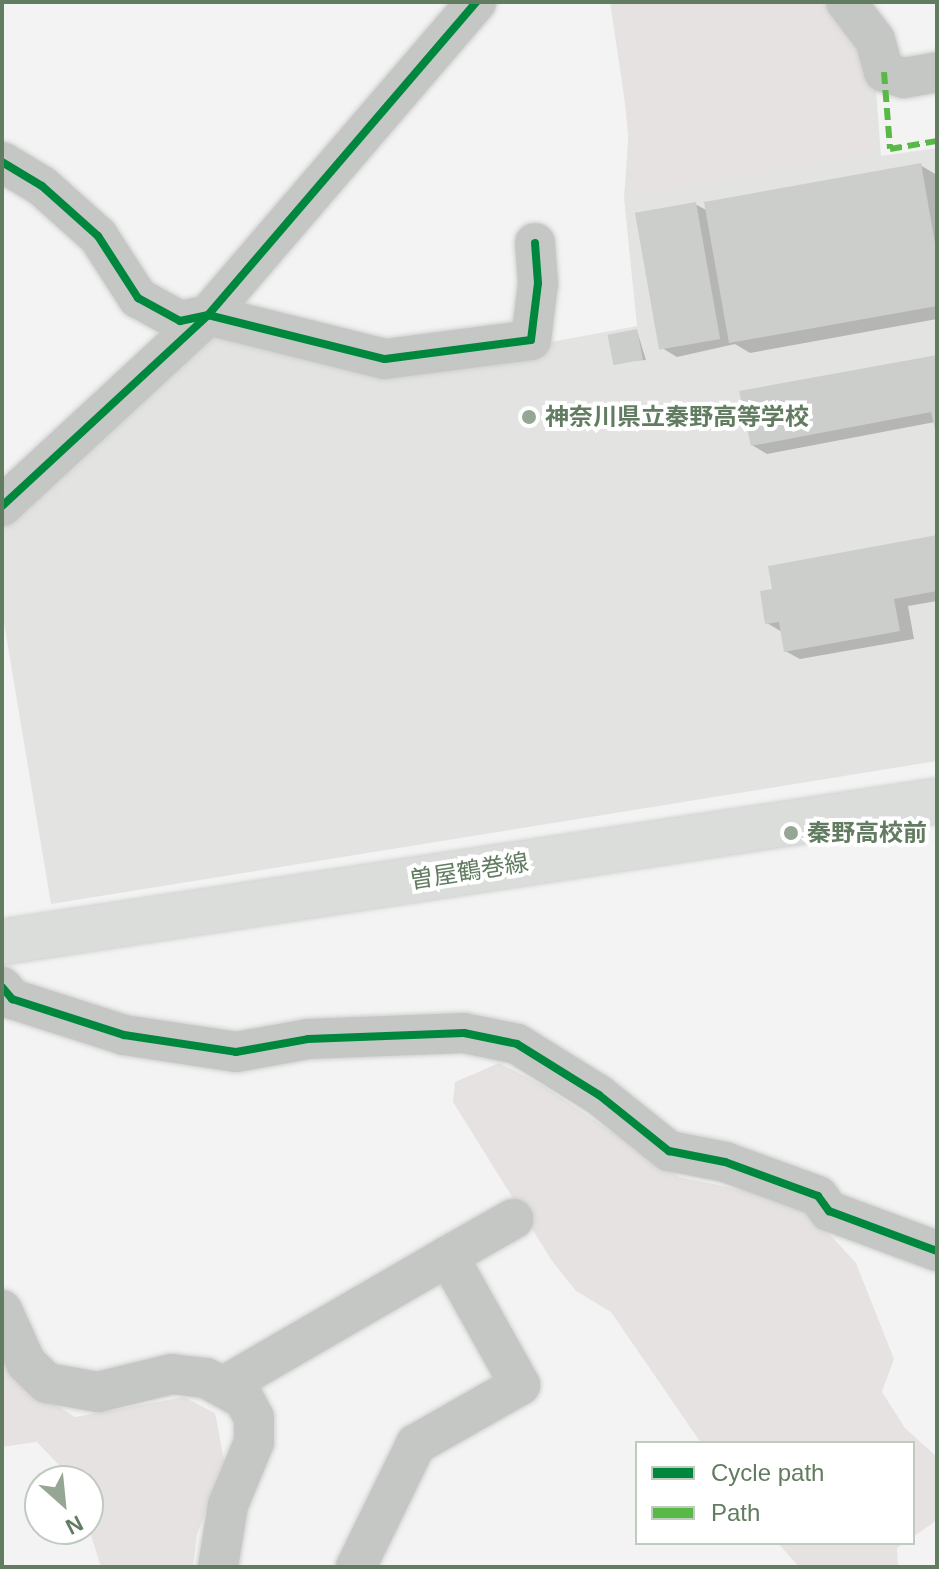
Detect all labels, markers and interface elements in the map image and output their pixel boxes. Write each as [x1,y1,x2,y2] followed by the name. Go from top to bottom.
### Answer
[545,403,809,431] place label: 神奈川県立秦野高等学校
[520,408,538,426] marker: 神奈川県立秦野高等学校
[807,819,927,847] place label: 秦野高校前
[782,824,800,842] marker: 秦野高校前
[407,847,531,895] street label: 曽屋鶴巻線
[635,1441,915,1545] legend
[711,1459,824,1486] text: Cycle path
[24,1465,104,1545] north arrow
[711,1499,760,1526] text: Path
[61,1510,87,1540] text: N

